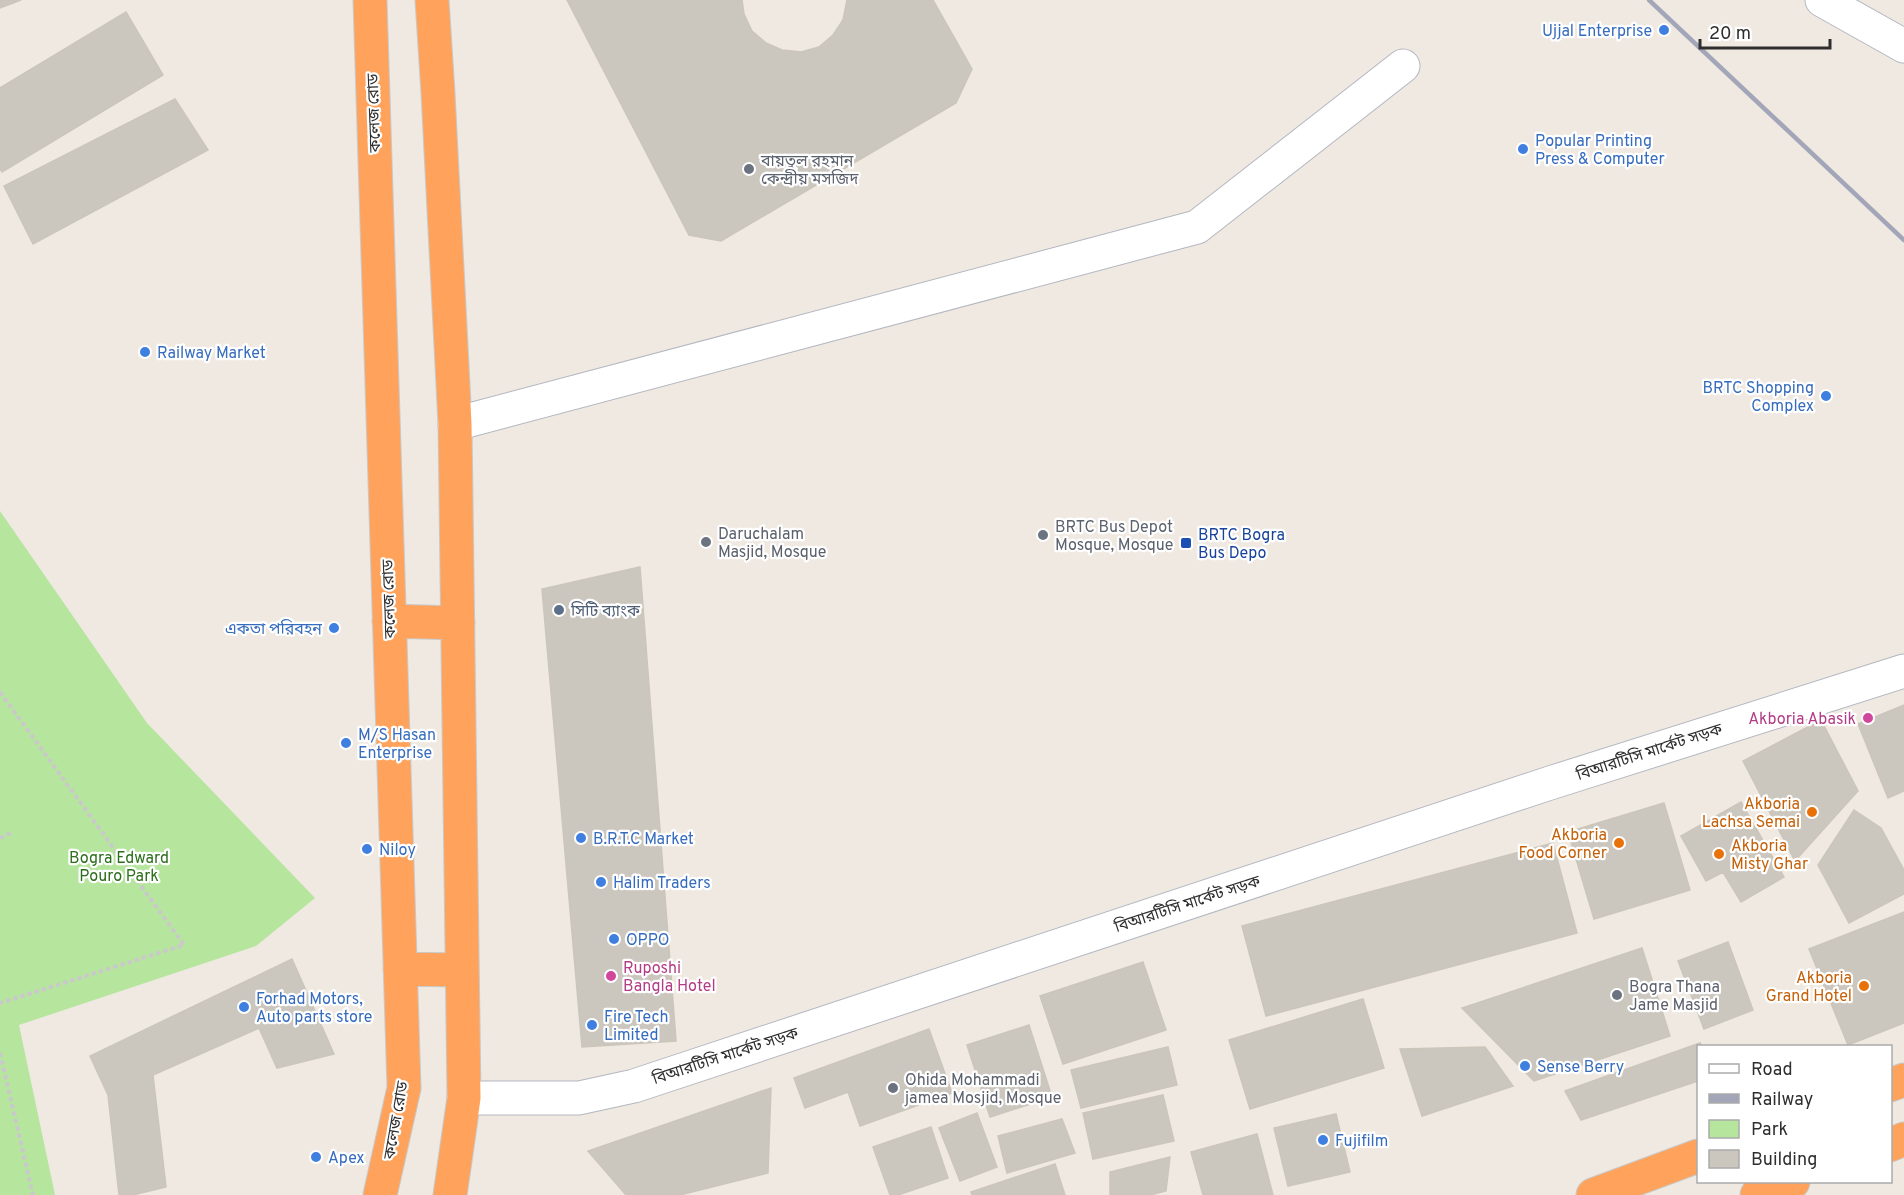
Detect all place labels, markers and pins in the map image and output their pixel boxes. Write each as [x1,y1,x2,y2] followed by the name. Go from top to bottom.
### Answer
[1542,22,1652,42] place label: Ujjal Enterprise
[1657,23,1671,37] marker: Ujjal Enterprise
[1535,132,1665,170] place label: Popular Printing Press & Computer
[1516,142,1530,156] marker: Popular Printing Press & Computer
[760,152,859,190] place label: বায়তুল রহমান কেন্দ্রীয় মসজিদ
[742,162,756,176] marker: বায়তুল রহমান কেন্দ্রীয় মসজিদ
[157,344,266,364] place label: Railway Market
[138,345,152,359] marker: Railway Market
[1702,379,1814,417] place label: BRTC Shopping Complex
[1819,389,1833,403] marker: BRTC Shopping Complex
[1055,518,1173,556] place label: BRTC Bus Depot Mosque, Mosque
[718,525,826,563] place label: Daruchalam Masjid, Mosque
[1198,526,1285,564] place label: BRTC Bogra Bus Depo
[1036,528,1050,542] marker: BRTC Bus Depot Mosque, Mosque
[699,535,713,549] marker: Daruchalam Masjid, Mosque
[1179,536,1193,550] marker: BRTC Bogra Bus Depo
[570,601,641,622] place label: সিটি ব্যাংক
[552,603,566,617] marker: সিটি ব্যাংক
[225,619,322,640] place label: একতা পরিবহন
[327,621,341,635] marker: একতা পরিবহন
[1748,710,1856,730] place label: Akboria Abasik
[1861,711,1875,725] marker: Akboria Abasik
[358,726,436,764] place label: M/S Hasan Enterprise
[339,736,353,750] marker: M/S Hasan Enterprise
[1702,795,1800,833] place label: Akboria Lachsa Semai
[1805,805,1819,819] marker: Akboria Lachsa Semai
[1519,826,1607,864] place label: Akboria Food Corner
[593,830,694,850] place label: B.R.T.C Market
[574,831,588,845] marker: B.R.T.C Market
[1612,836,1626,850] marker: Akboria Food Corner
[1731,837,1808,875] place label: Akboria Misty Ghar
[379,841,416,861] place label: Niloy
[360,842,374,856] marker: Niloy
[1712,847,1726,861] marker: Akboria Misty Ghar
[613,874,711,894] place label: Halim Traders
[594,875,608,889] marker: Halim Traders
[626,931,669,951] place label: OPPO
[607,932,621,946] marker: OPPO
[623,959,716,997] place label: Ruposhi Bangla Hotel
[604,969,618,983] marker: Ruposhi Bangla Hotel
[1766,969,1852,1007] place label: Akboria Grand Hotel
[1629,978,1720,1016] place label: Bogra Thana Jame Masjid
[1857,979,1871,993] marker: Akboria Grand Hotel
[1610,988,1624,1002] marker: Bogra Thana Jame Masjid
[256,990,372,1028] place label: Forhad Motors, Auto parts store
[237,1000,251,1014] marker: Forhad Motors, Auto parts store
[604,1008,668,1046] place label: Fire Tech Limited
[585,1018,599,1032] marker: Fire Tech Limited
[1537,1058,1624,1078] place label: Sense Berry
[1518,1059,1532,1073] marker: Sense Berry
[904,1071,1061,1109] place label: Ohida Mohammadi jamea Mosjid, Mosque
[886,1081,900,1095] marker: Ohida Mohammadi jamea Mosjid, Mosque
[1335,1132,1388,1152] place label: Fujifilm
[1316,1133,1330,1147] marker: Fujifilm
[328,1149,365,1169] place label: Apex
[309,1150,323,1164] marker: Apex

